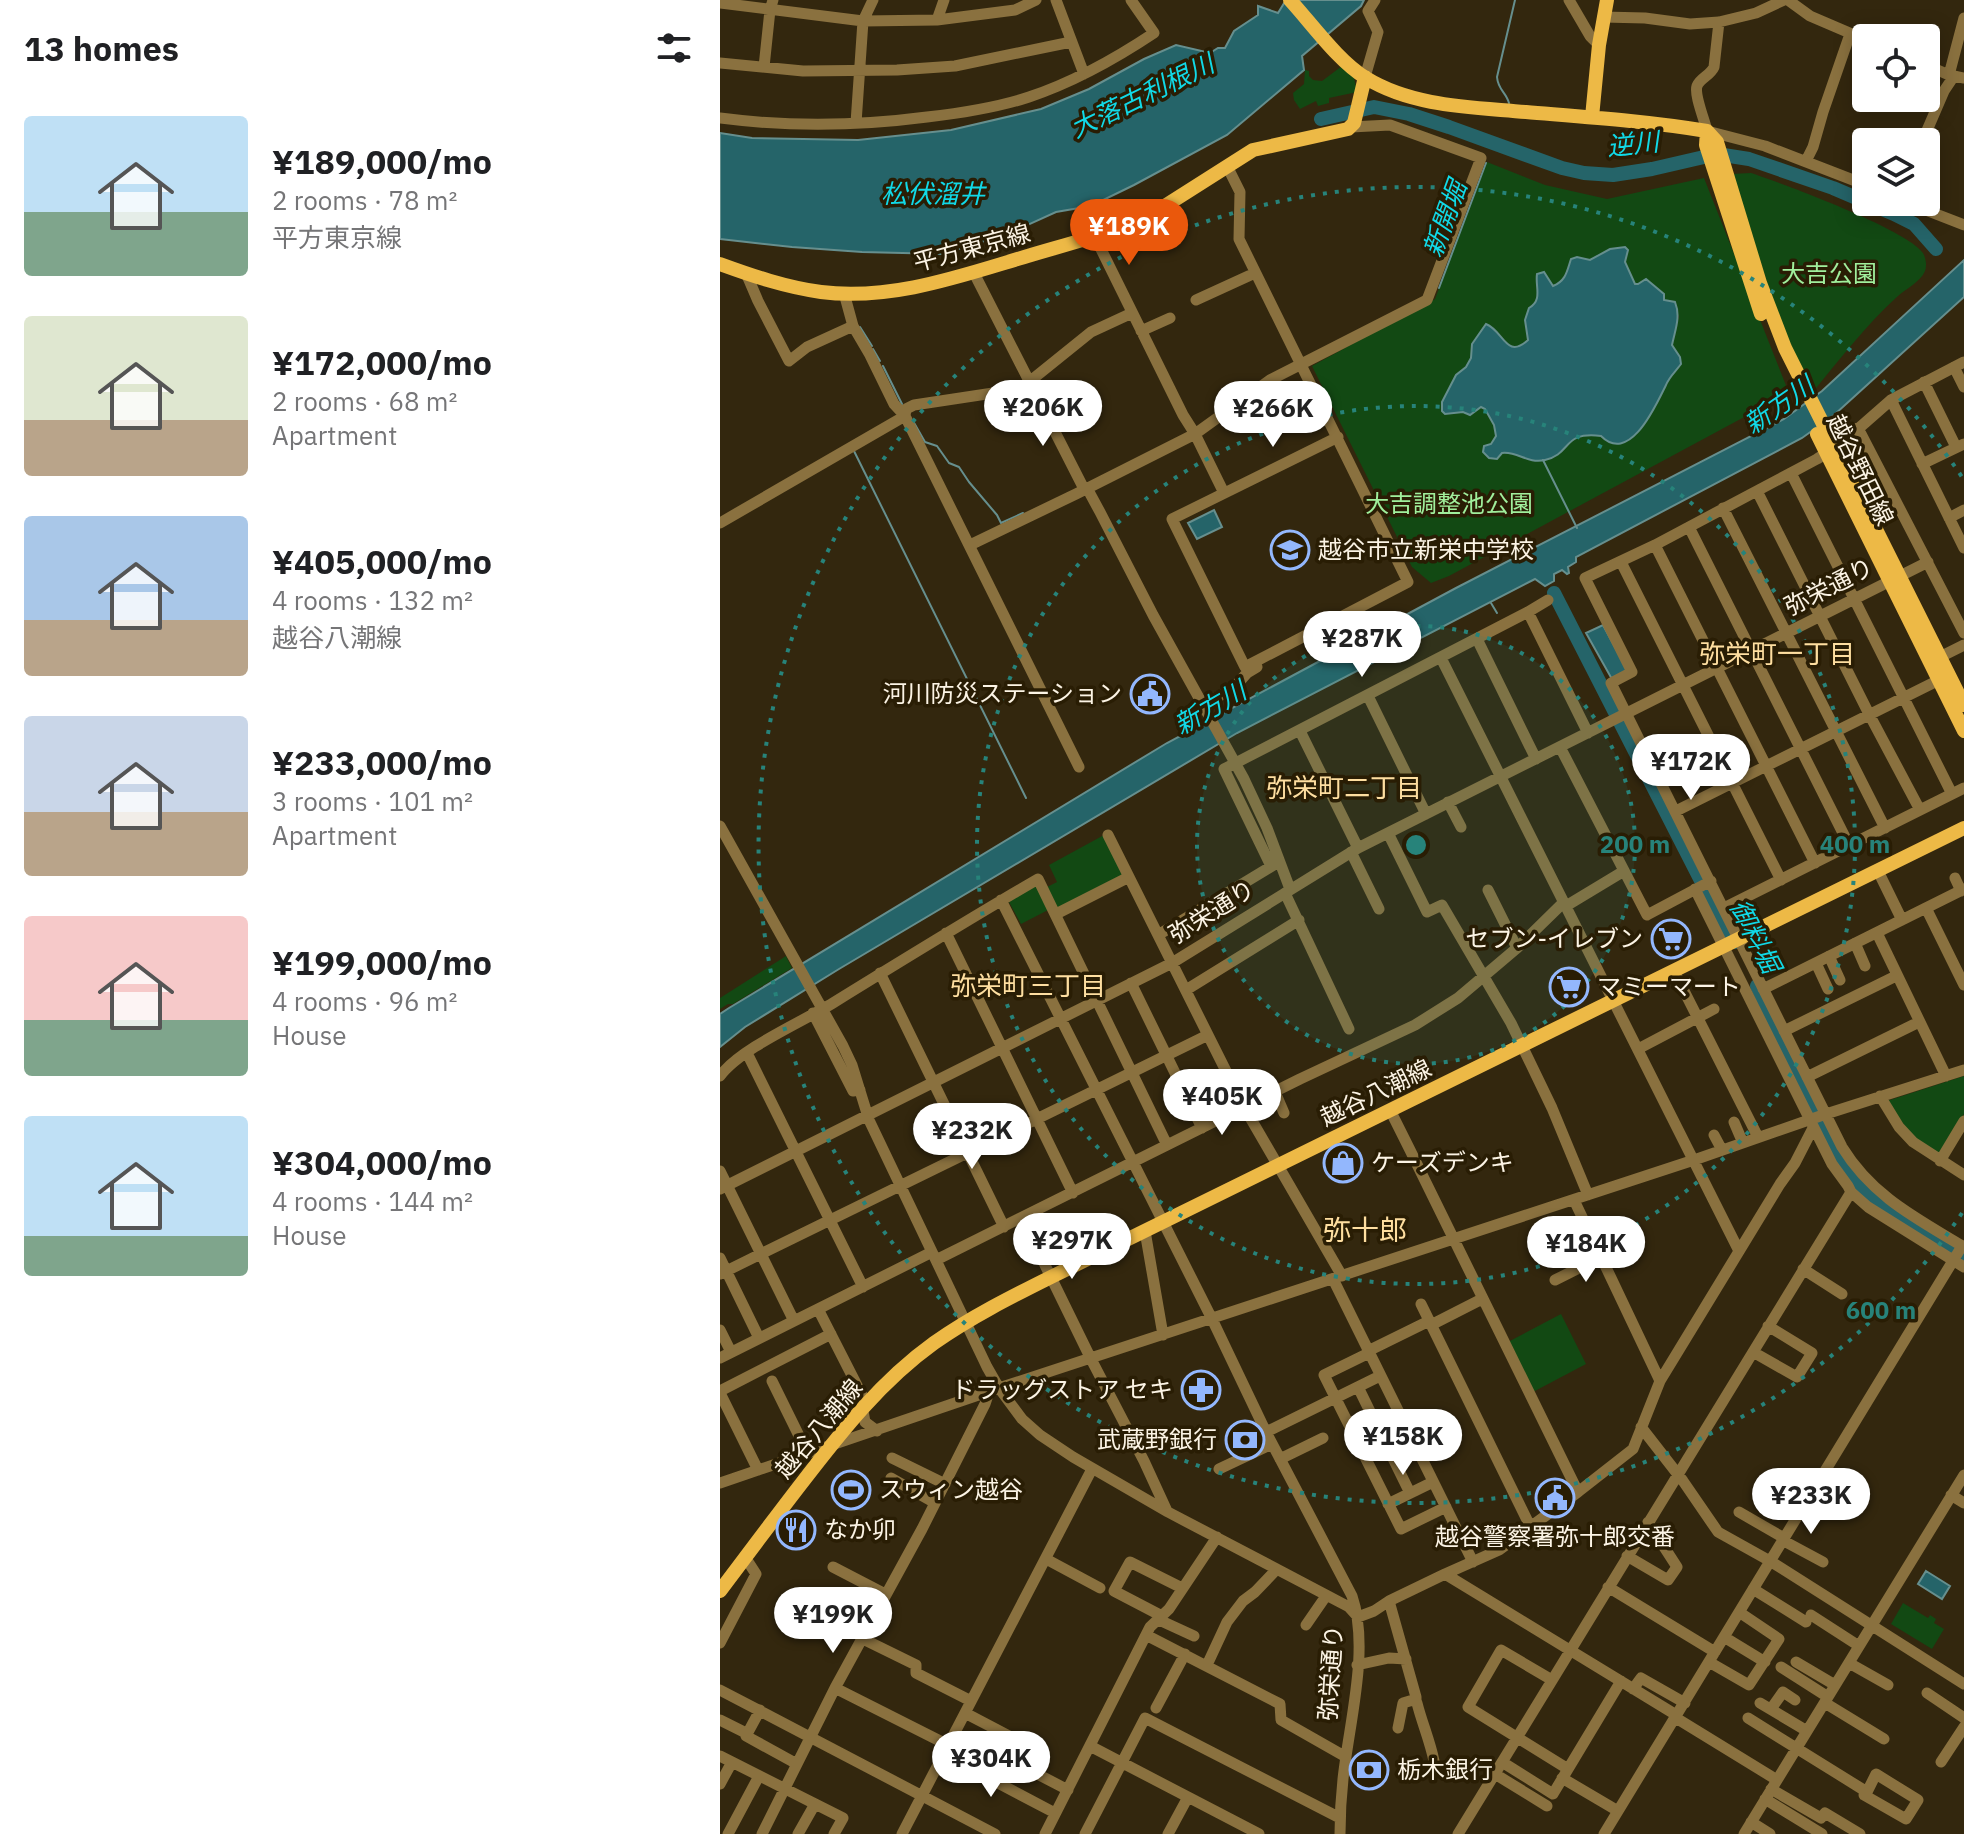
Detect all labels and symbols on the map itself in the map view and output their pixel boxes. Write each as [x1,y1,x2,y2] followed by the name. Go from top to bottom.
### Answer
[1064,44,1222,145] water label: 大落古利根川
[1605,123,1664,163] water label: 逆川
[1415,172,1475,261] water label: 新開堀
[881,176,987,210] water label: 松伏溜井
[1073,199,1185,267] pin: ¥189K
[910,216,1034,278] street label: 平方東京線
[1781,257,1877,289] park label: 大吉公園
[1737,366,1823,440] water label: 新方川
[987,380,1099,448] pin: ¥206K
[1217,381,1329,449] pin: ¥266K
[1820,409,1902,531] street label: 越谷野田線
[1365,487,1533,519] park label: 大吉調整池公園
[1269,529,1311,571] school or university icon: 越谷市立新栄中学校
[1318,533,1534,565] place label: 越谷市立新栄中学校
[1779,550,1879,622] street label: 弥栄通り
[1306,611,1418,679] pin: ¥287K
[1699,636,1855,670] district label: 弥栄町一丁目
[1167,671,1254,741] water label: 新方川
[1129,673,1171,715] public building icon: 河川防災ステーション
[882,677,1122,709] place label: 河川防災ステーション
[1635,734,1747,802] pin: ¥172K
[1266,770,1422,804] district label: 弥栄町二丁目
[1600,828,1670,860] text: 200 m
[1820,828,1890,860] text: 400 m
[1402,831,1430,859] centre of rings
[1162,872,1261,950] street label: 弥栄通り
[1723,893,1791,982] water label: 御料堀
[1650,918,1692,960] supermarket icon: セブン-イレブン
[1465,922,1643,954] place label: セブン-イレブン
[1548,966,1590,1008] supermarket icon: マミーマート
[950,968,1106,1002] district label: 弥栄町三丁目
[1597,970,1741,1002] place label: マミーマート
[1315,1051,1437,1133] street label: 越谷八潮線
[1166,1069,1278,1137] pin: ¥405K
[916,1103,1028,1171] pin: ¥232K
[1322,1142,1364,1184] shop icon: ケーズデンキ
[1371,1146,1514,1178] place label: ケーズデンキ
[1323,1211,1407,1248] district label: 弥十郎
[1016,1213,1128,1281] pin: ¥297K
[1530,1216,1642,1284] pin: ¥184K
[1846,1294,1916,1326] text: 600 m
[1180,1369,1222,1411] pharmacy icon: ドラッグストア セキ
[767,1372,869,1485] street label: 越谷八潮線
[951,1373,1173,1405] place label: ドラッグストア セキ
[1347,1409,1459,1477] pin: ¥158K
[1224,1419,1266,1461] bank icon: 武蔵野銀行
[1097,1423,1217,1455] place label: 武蔵野銀行
[1755,1468,1867,1536] pin: ¥233K
[830,1469,872,1511] sports icon: スウィン越谷
[879,1473,1023,1505] place label: スウィン越谷
[1534,1477,1576,1519] public building icon: 越谷警察署弥十郎交番
[775,1509,817,1551] restaurant icon: なか卯
[824,1513,896,1545] place label: なか卯
[1435,1520,1675,1552] place label: 越谷警察署弥十郎交番
[777,1587,889,1655] pin: ¥199K
[1311,1624,1349,1722] street label: 弥栄通り
[935,1731,1047,1799] pin: ¥304K
[1348,1749,1390,1791] bank icon: 栃木銀行
[1397,1753,1493,1785] place label: 栃木銀行

